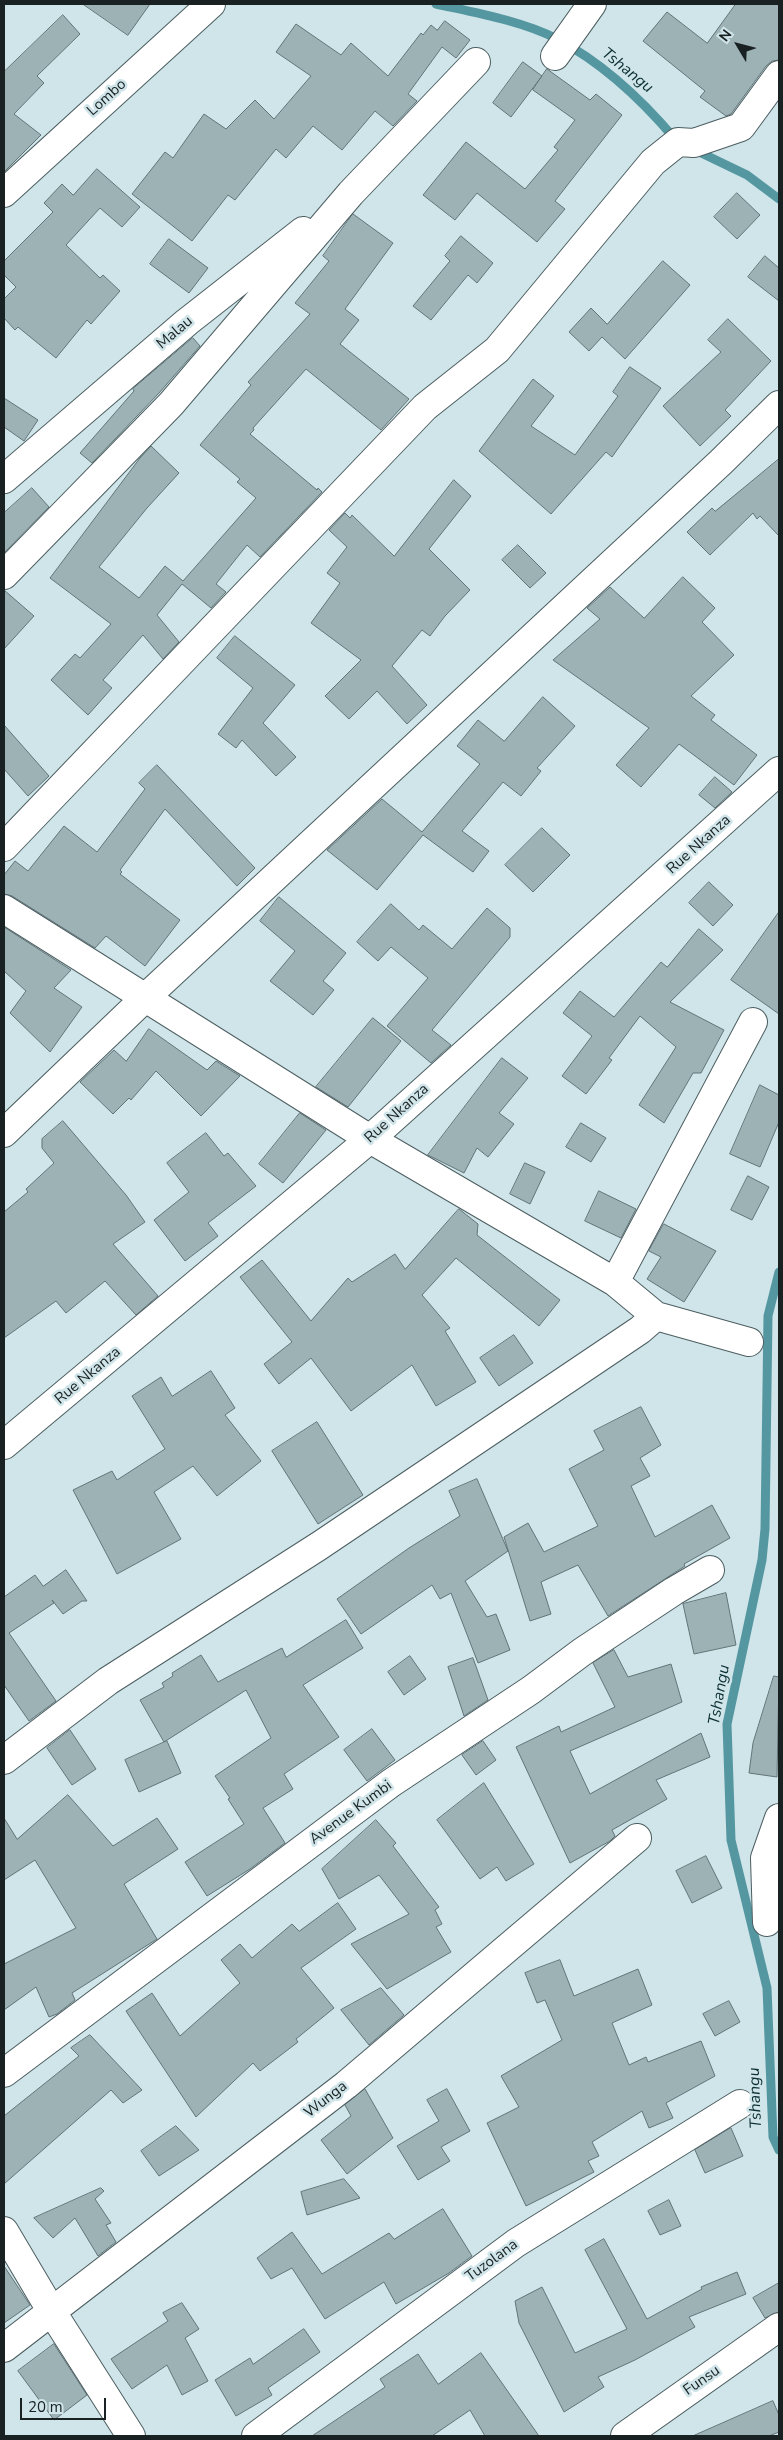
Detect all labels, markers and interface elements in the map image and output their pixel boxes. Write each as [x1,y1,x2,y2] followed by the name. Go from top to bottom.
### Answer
[713,20,763,70] north arrow
[715,26,736,46] text: N
[597,44,657,98] water label: Tshangu
[84,76,130,120] street label: Lombo
[153,313,197,353] street label: Malau
[663,812,735,878] street label: Rue Nkanza
[361,1081,433,1147] street label: Rue Nkanza
[52,1343,124,1409] street label: Rue Nkanza
[705,1663,735,1727] water label: Tshangu
[306,1777,396,1849] street label: Avenue Kumbi
[745,2067,767,2129] water label: Tshangu
[301,2078,351,2122] street label: Wunga
[462,2236,522,2286] street label: Tuzolana
[680,2362,724,2400] street label: Funsu
[22,2388,109,2420] scale bar
[28,2397,63,2417] text: 20 m

